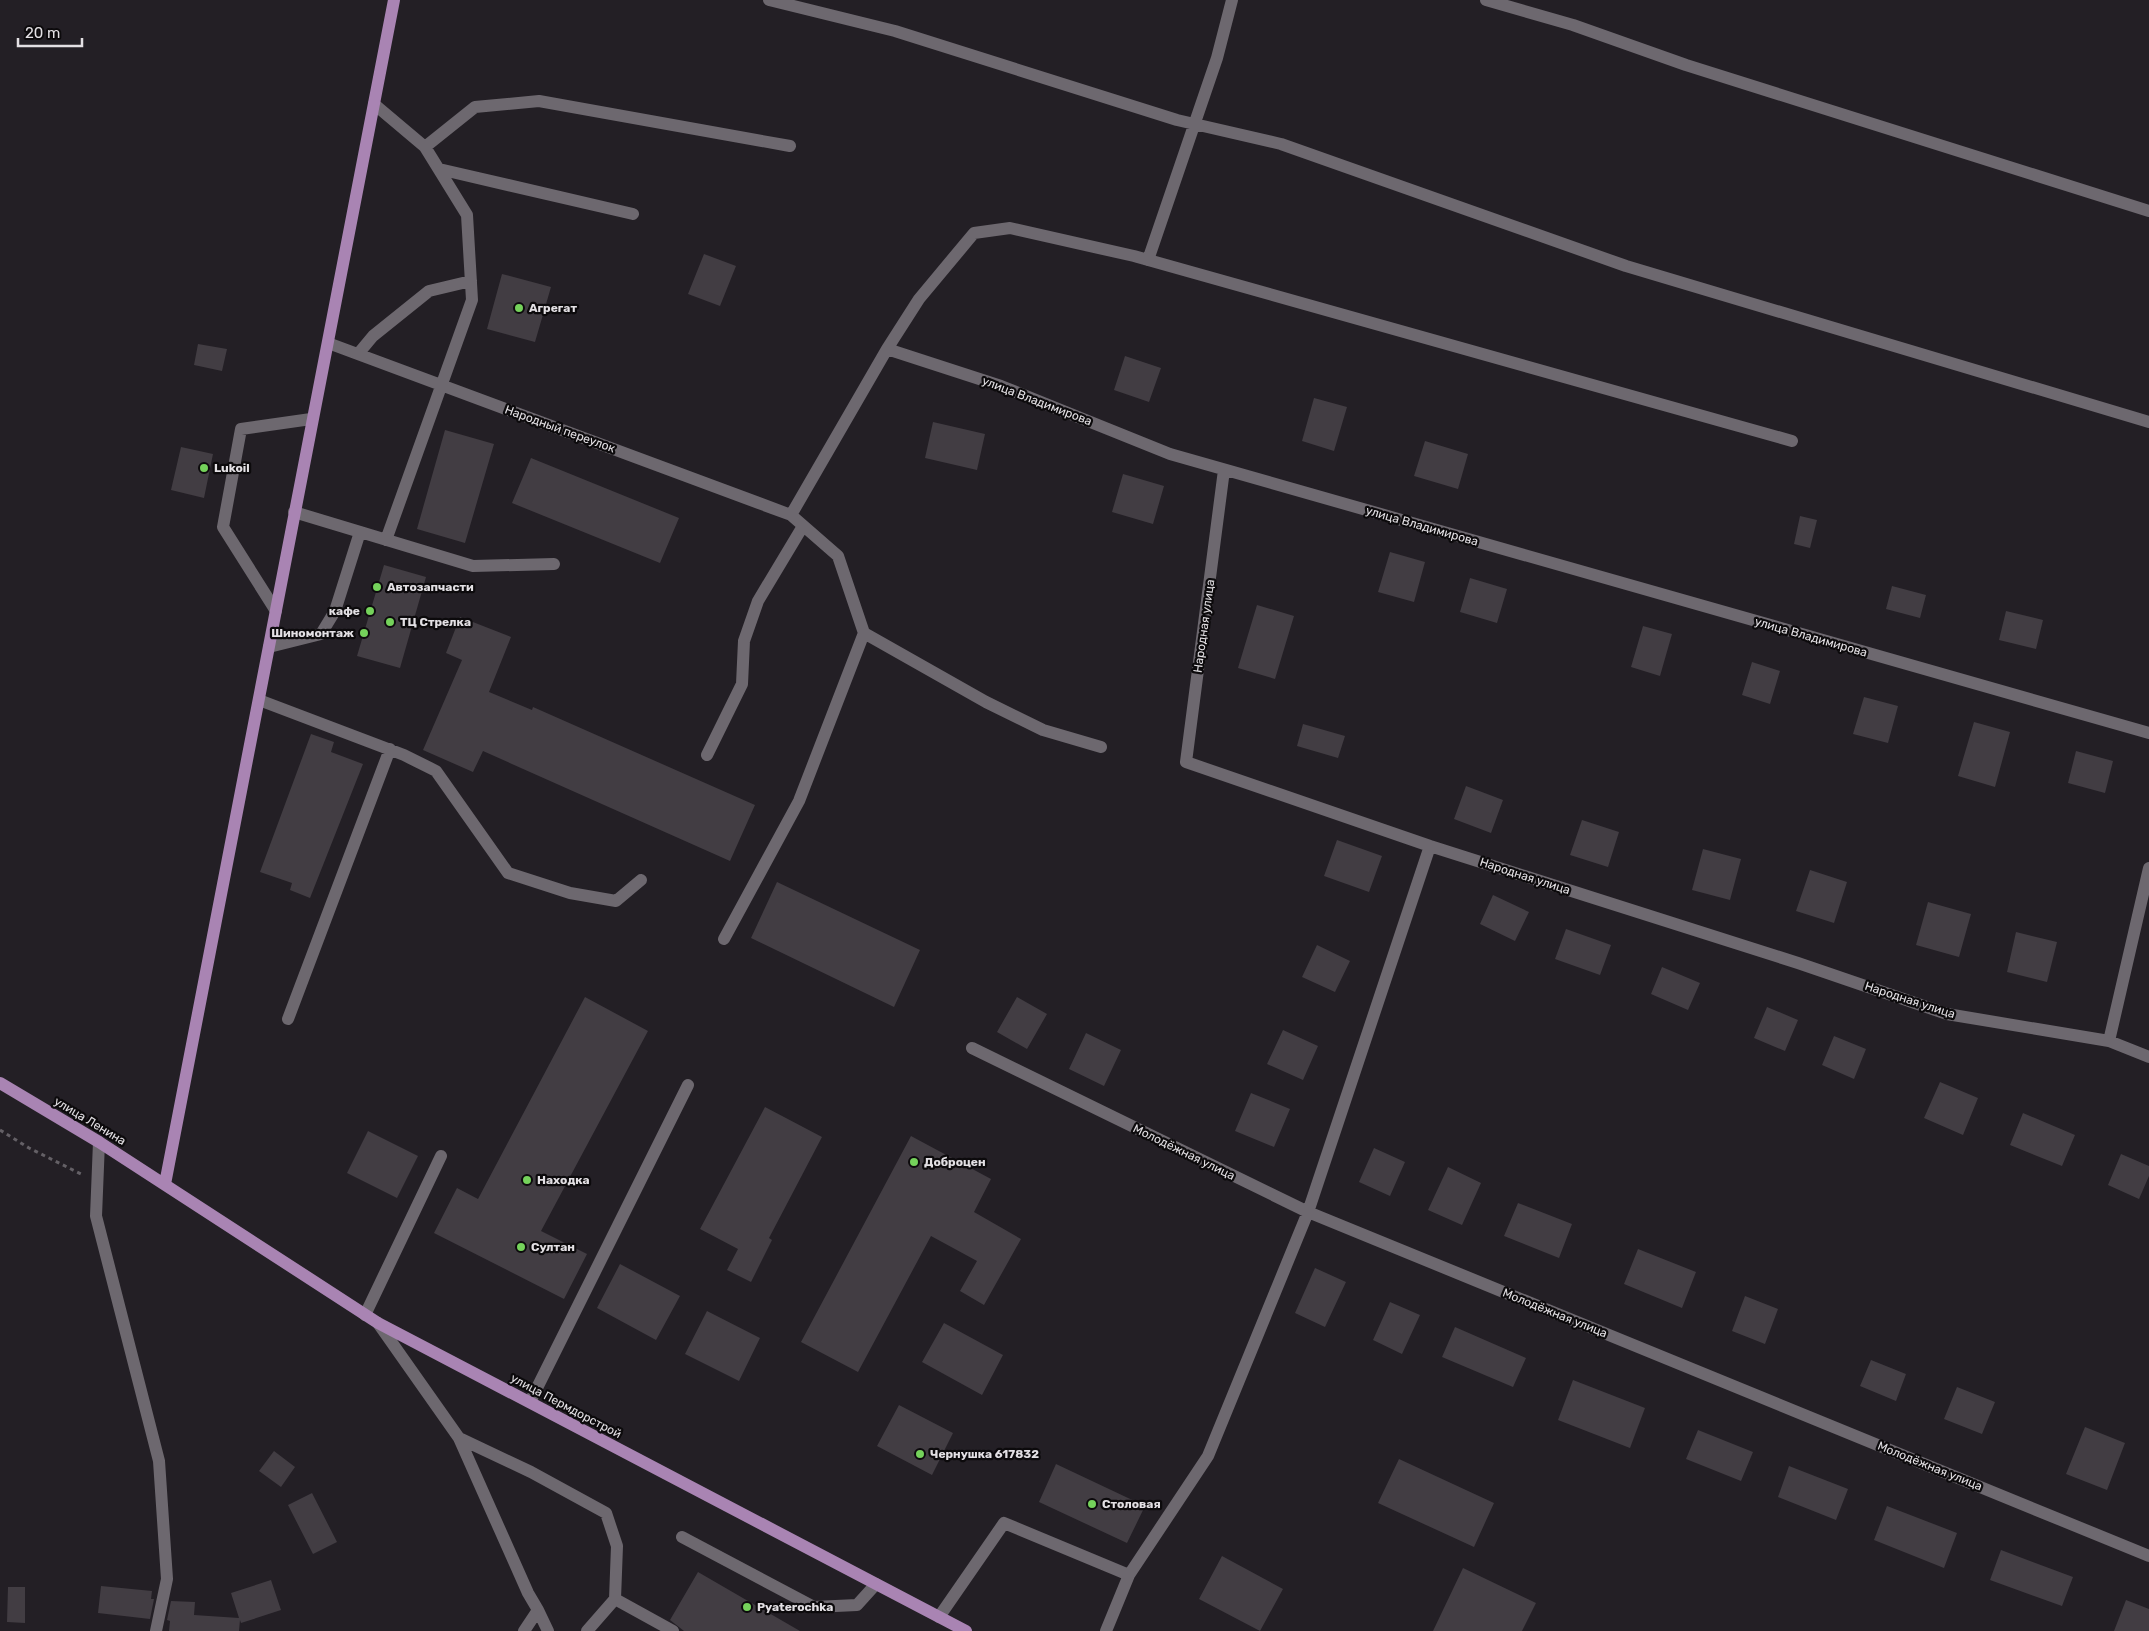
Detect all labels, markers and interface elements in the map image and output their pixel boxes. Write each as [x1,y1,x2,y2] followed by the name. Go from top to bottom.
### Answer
[18,15,81,47] scale bar
[25,24,60,42] text: 20 m
[529,301,577,315] place label: Агрегат
[513,302,525,314] marker: Агрегат
[980,374,1094,428] street label: улица Владимирова
[503,403,618,456] street label: Народный переулок
[214,461,250,475] place label: Lukoil
[198,462,210,474] marker: Lukoil
[1364,503,1480,549] street label: улица Владимирова
[1191,578,1217,674] street label: Народная улица
[387,580,474,594] place label: Автозапчасти
[371,581,383,593] marker: Автозапчасти
[329,604,360,618] place label: кафе
[364,605,376,617] marker: кафе
[1753,614,1869,660] street label: улица Владимирова
[400,615,471,629] place label: ТЦ Стрелка
[384,616,396,628] marker: ТЦ Стрелка
[271,626,354,640] place label: Шиномонтаж
[358,627,370,639] marker: Шиномонтаж
[1478,855,1572,897] street label: Народная улица
[1863,979,1957,1021] street label: Народная улица
[52,1094,128,1148] street label: улица Ленина
[1131,1121,1237,1183] street label: Молодёжная улица
[924,1155,986,1169] place label: Доброцен
[908,1156,920,1168] marker: Доброцен
[537,1173,590,1187] place label: Находка
[521,1174,533,1186] marker: Находка
[531,1240,575,1254] place label: Султан
[515,1241,527,1253] marker: Султан
[1501,1286,1609,1340] street label: Молодёжная улица
[508,1371,624,1441] street label: улица Пермдорстрой
[1876,1439,1984,1493] street label: Молодёжная улица
[930,1447,1039,1461] place label: Чернушка 617832
[914,1448,926,1460] marker: Чернушка 617832
[1102,1497,1161,1511] place label: Столовая
[1086,1498,1098,1510] marker: Столовая
[757,1600,833,1614] place label: Pyaterochka
[741,1601,753,1613] marker: Pyaterochka

